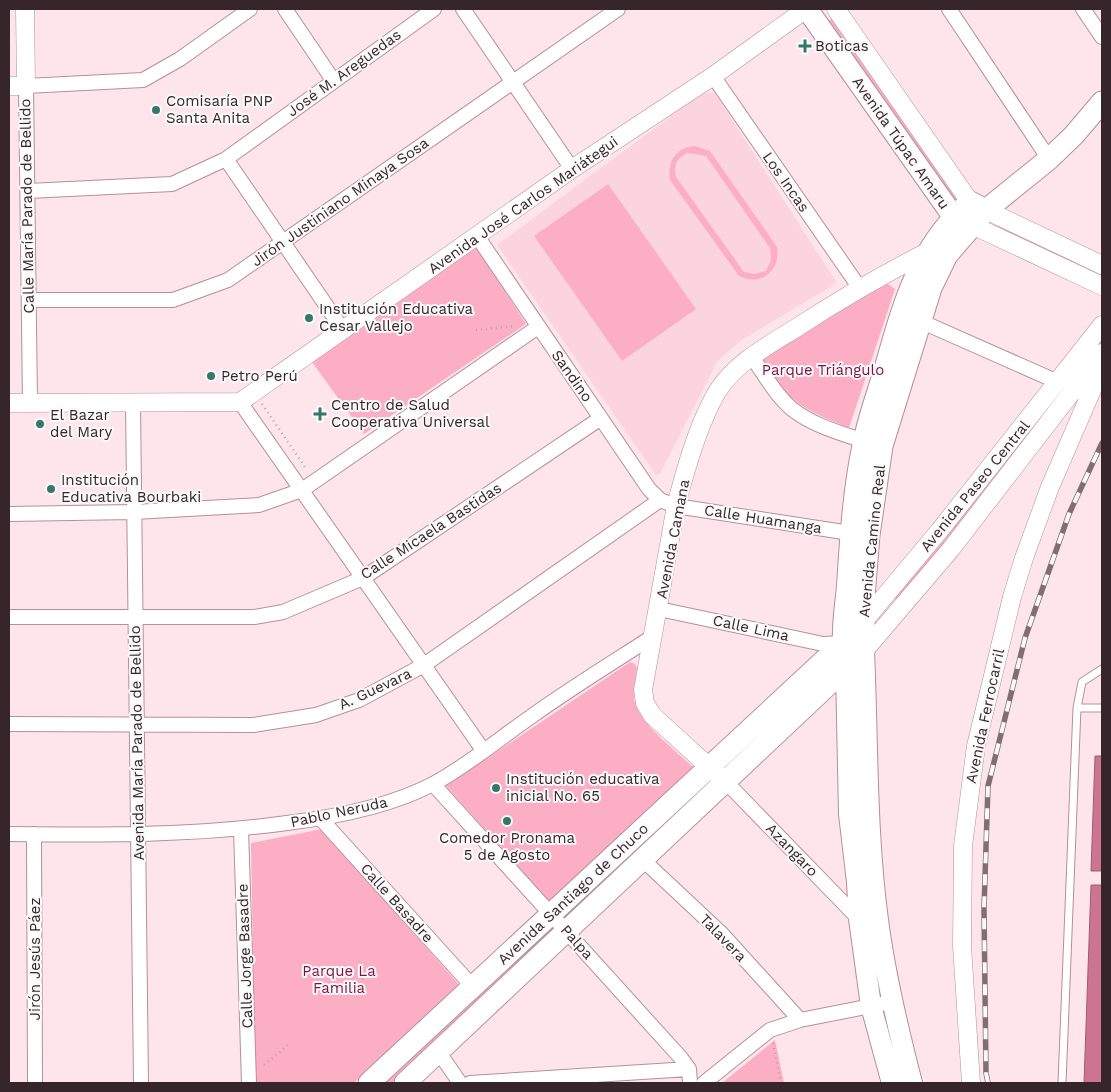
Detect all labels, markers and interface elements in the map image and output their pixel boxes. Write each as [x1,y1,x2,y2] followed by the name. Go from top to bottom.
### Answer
[283,26,405,120] street label: José M. Areguedas
[815,37,869,55] place label: Boticas
[799,40,811,52] marker: Boticas
[848,73,954,213] street label: Avenida Túpac Amaru
[166,92,273,127] place label: Comisaría PNP Santa Anita
[16,98,38,314] street label: Calle María Parado de Bellido
[150,104,162,116] marker: Comisaría PNP Santa Anita
[425,132,621,278] street label: Avenida José Carlos Mariátegui
[248,133,433,270] street label: Jirón Justiniano Minaya Sosa
[759,148,813,216] street label: Los Incas
[319,300,474,335] place label: Institución Educativa Cesar Vallejo
[303,312,315,324] marker: Institución Educativa Cesar Vallejo
[548,347,596,405] street label: Sandino
[762,361,884,379] park label: Parque Triángulo
[221,367,298,385] place label: Petro Perú
[205,370,217,382] marker: Petro Perú
[331,396,490,431] place label: Centro de Salud Cooperativa Universal
[50,406,113,441] place label: El Bazar del Mary
[313,407,327,421] marker: Centro de Salud Cooperativa Universal
[917,416,1034,555] street label: Avenida Paseo Central
[34,418,46,430] marker: El Bazar del Mary
[855,463,889,618] street label: Avenida Camino Real
[61,471,201,506] place label: Institución Educativa Bourbaki
[653,477,693,600] street label: Avenida Camana
[357,479,505,583] street label: Calle Micaela Bastidas
[45,483,57,495] marker: Institución Educativa Bourbaki
[703,501,824,537] street label: Calle Huamanga
[711,611,791,645] street label: Calle Lima
[126,625,148,861] street label: Avenida María Parado de Bellido
[962,646,1008,785] street label: Avenida Ferrocarril
[336,664,415,714] street label: A. Guevara
[506,770,660,805] place label: Institución educativa inicial No. 65
[490,782,502,794] marker: Institución educativa inicial No. 65
[289,793,390,831] street label: Pablo Neruda
[501,815,513,827] marker: Comedor Pronama 5 de Agosto
[494,819,652,969] street label: Avenida Santiago de Chuco
[762,820,822,880] street label: Azangaro
[439,829,576,864] place label: Comedor Pronama 5 de Agosto
[357,860,437,946] street label: Calle Basadre
[233,883,257,1029] street label: Calle Jorge Basadre
[26,898,44,1020] street label: Jirón Jesús Páez
[696,910,751,966] street label: Talavera
[557,921,597,963] street label: Palpa
[302,962,376,997] park label: Parque La Familia

